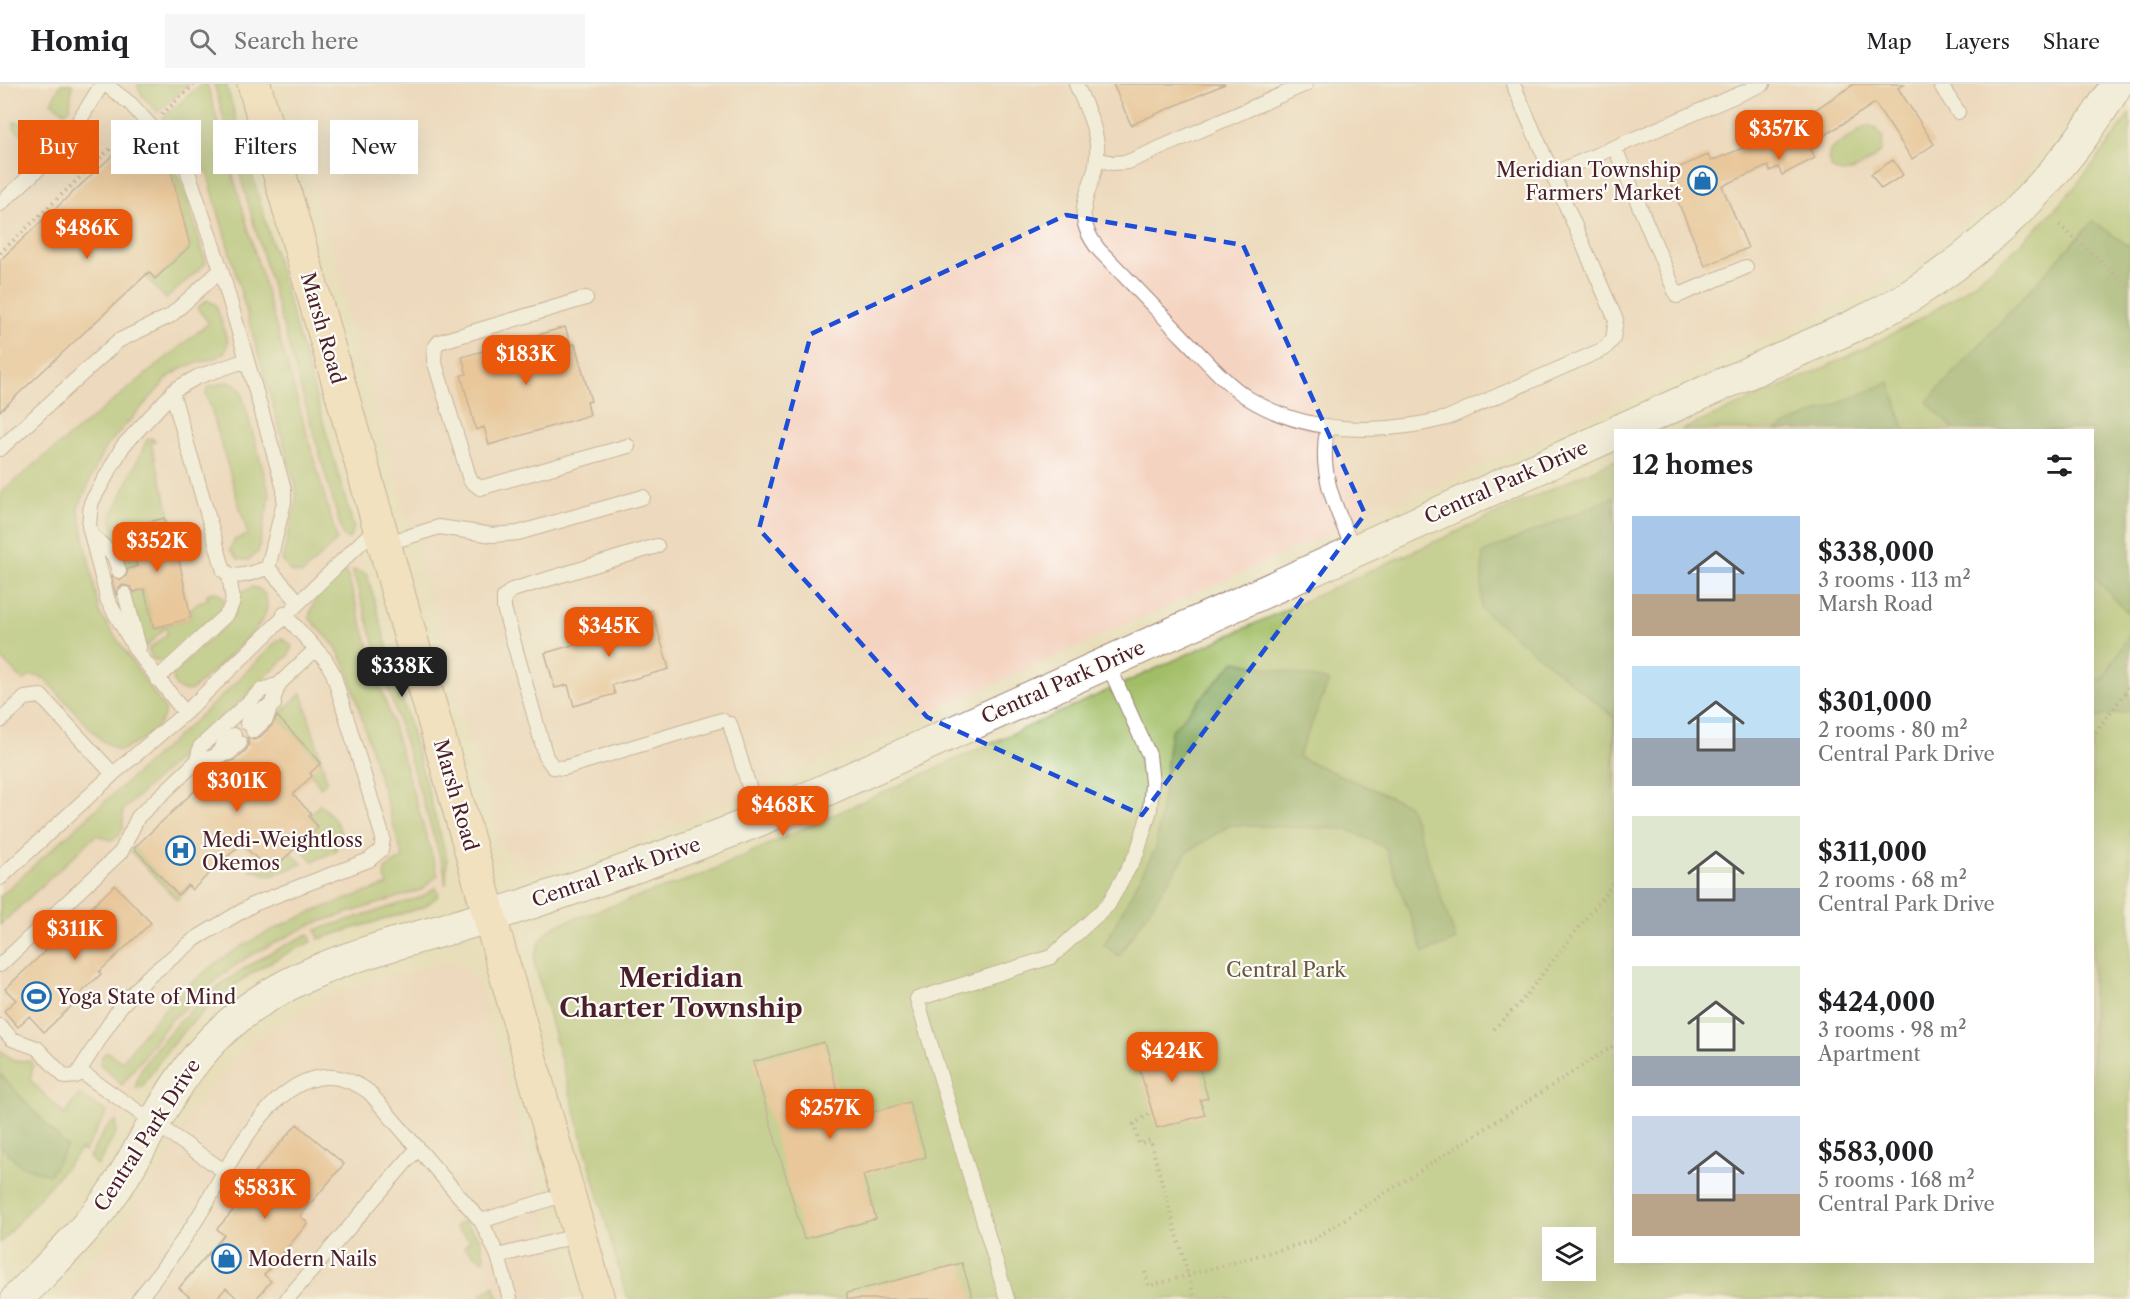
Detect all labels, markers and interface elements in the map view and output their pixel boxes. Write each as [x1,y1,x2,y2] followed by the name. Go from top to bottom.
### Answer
[165,14,585,68] search box
[30,24,129,58] text: Homiq
[186,25,219,58] icon: search
[234,28,359,55] text: Search here
[1867,29,1912,54] text: Map
[1945,29,2010,54] text: Layers
[2043,29,2100,54] text: Share
[1737,110,1821,161] pin: $357K
[1749,117,1809,141] text: $357K
[18,120,99,174] chip: Buy
[111,120,201,174] chip: Rent
[213,120,318,174] chip: Filters
[330,120,418,174] chip: New
[1496,158,1681,205] place label: Meridian Township Farmers' Market
[1686,165,1718,197] shop icon: Meridian Township Farmers' Market
[45,209,129,260] pin: $486K
[55,216,119,240] text: $486K
[296,269,350,387] street label: Marsh Road
[484,335,568,386] pin: $183K
[496,342,556,366] text: $183K
[1420,435,1592,529] street label: Central Park Drive
[1632,449,1753,481] text: 12 homes
[2043,449,2076,482] icon: filters
[115,522,199,573] pin: $352K
[126,529,188,553] text: $352K
[1818,536,1934,568] text: $338,000
[1680,540,1752,612] icon: home
[1818,568,1971,592] text: 3 rooms · 113 m²
[1818,592,1933,616] text: Marsh Road
[567,607,651,658] pin: $345K
[578,614,640,638] text: $345K
[977,635,1149,729] street label: Central Park Drive
[360,647,444,698] pin: $338K
[371,654,433,678] text: $338K
[1818,686,1932,718] text: $301,000
[1680,690,1752,762] icon: home
[1818,718,1968,742] text: 2 rooms · 80 m²
[429,736,483,854] street label: Marsh Road
[1818,742,1995,766] text: Central Park Drive
[195,762,279,813] pin: $301K
[207,769,267,793] text: $301K
[741,786,825,837] pin: $468K
[751,793,815,817] text: $468K
[202,828,363,875] place label: Medi-Weightloss Okemos
[529,832,703,912] street label: Central Park Drive
[165,835,197,867] hospital icon: Medi-Weightloss Okemos
[1818,836,1927,868] text: $311,000
[1680,840,1752,912] icon: home
[1818,868,1967,892] text: 2 rooms · 68 m²
[1818,892,1995,916] text: Central Park Drive
[33,910,117,961] pin: $311K
[47,917,103,941] text: $311K
[1226,958,1347,982] park label: Central Park
[559,962,803,1024] district label: Meridian Charter Township
[20,981,52,1013] sports icon: Yoga State of Mind
[56,985,236,1009] place label: Yoga State of Mind
[1818,986,1935,1018] text: $424,000
[1680,990,1752,1062] icon: home
[1818,1018,1966,1042] text: 3 rooms · 98 m²
[1130,1032,1214,1083] pin: $424K
[1141,1039,1203,1063] text: $424K
[1818,1042,1921,1066] text: Apartment
[89,1054,205,1216] street label: Central Park Drive
[788,1089,872,1140] pin: $257K
[800,1096,860,1120] text: $257K
[1818,1136,1934,1168] text: $583,000
[1680,1140,1752,1212] icon: home
[1818,1168,1975,1192] text: 5 rooms · 168 m²
[223,1169,307,1220] pin: $583K
[234,1176,296,1200] text: $583K
[1818,1192,1995,1216] text: Central Park Drive
[1542,1227,1596,1281] map controls
[1542,1227,1596,1281] button: layers
[211,1243,243,1275] shop icon: Modern Nails
[248,1247,377,1271] place label: Modern Nails

